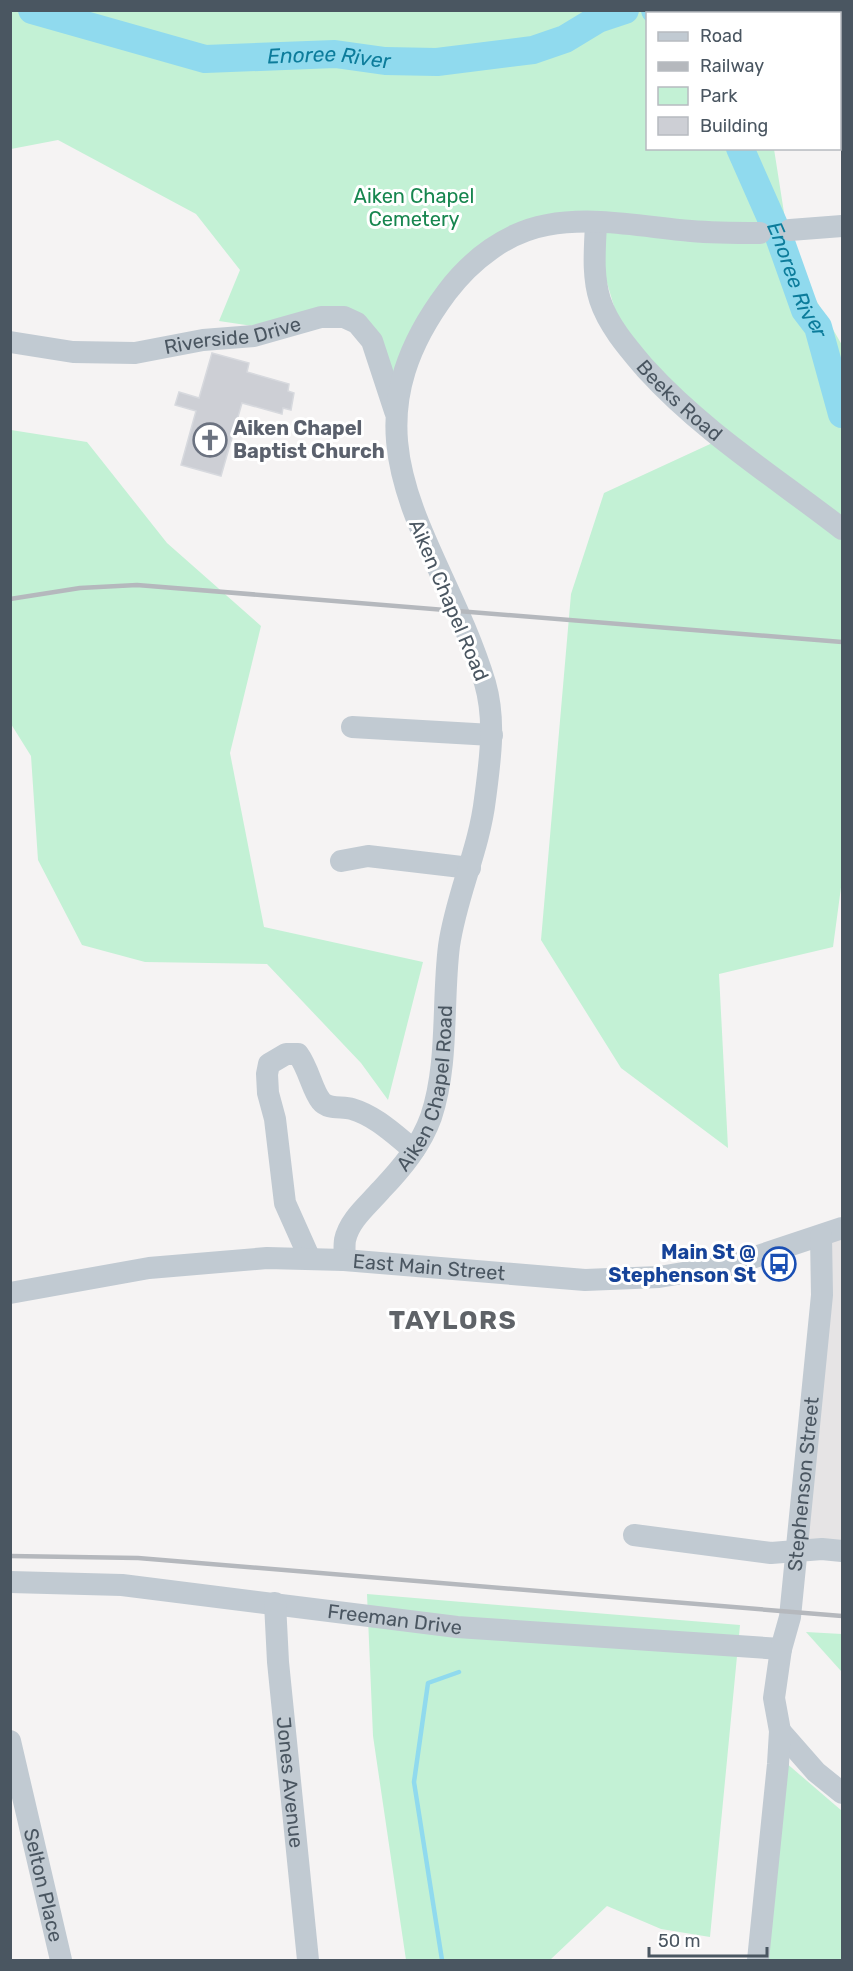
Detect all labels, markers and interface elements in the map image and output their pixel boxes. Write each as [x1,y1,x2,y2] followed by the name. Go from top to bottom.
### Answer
[646,12,841,150] legend
[700,25,743,47] text: Road
[267,41,392,73] water label: Enoree River
[700,55,764,77] text: Railway
[700,85,738,107] text: Park
[700,115,768,137] text: Building
[354,184,474,231] park label: Aiken Chapel Cemetery
[762,218,833,341] water label: Enoree River
[162,311,304,359] street label: Riverside Drive
[631,355,727,446] street label: Beeks Road
[233,416,385,463] place label: Aiken Chapel Baptist Church
[192,422,228,458] church icon: Aiken Chapel Baptist Church
[404,516,494,684] street label: Aiken Chapel Road
[391,1005,457,1176] street label: Aiken Chapel Road
[608,1240,756,1287] place label: Main St @ Stephenson St
[761,1246,797,1282] bus stop icon: Main St @ Stephenson St
[352,1249,506,1285] street label: East Main Street
[389,1305,517,1336] district label: TAYLORS
[783,1395,824,1573] street label: Stephenson Street
[326,1599,463,1640] street label: Freeman Drive
[272,1715,309,1849] street label: Jones Avenue
[19,1826,68,1944] street label: Selton Place
[649,1920,768,1958] scale bar
[658,1930,701,1952] text: 50 m

